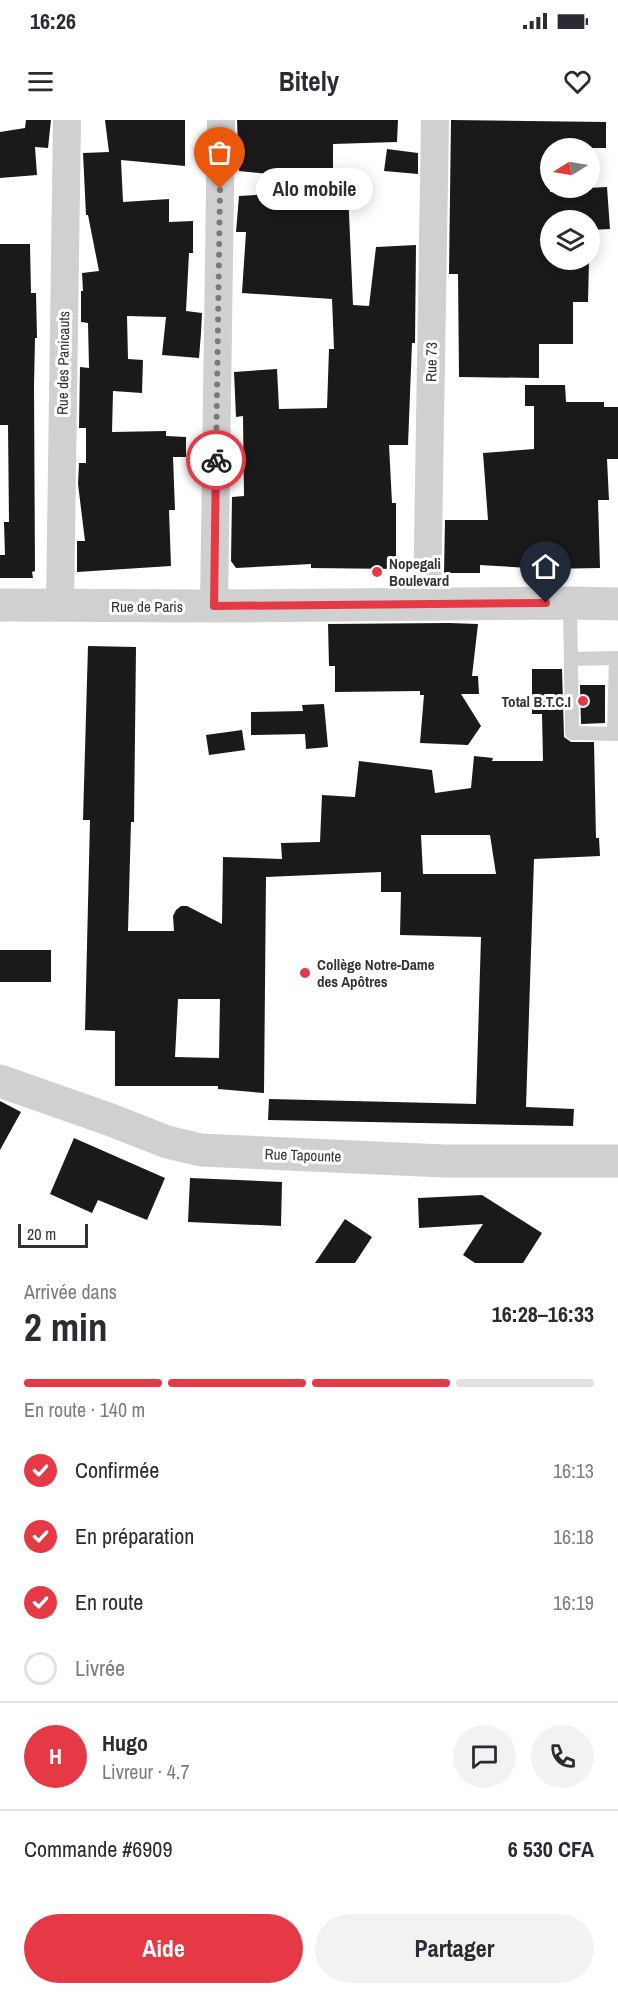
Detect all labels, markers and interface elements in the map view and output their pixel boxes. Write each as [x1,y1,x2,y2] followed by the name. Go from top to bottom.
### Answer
[30,6,76,36] text: 16:26
[279,63,339,99] text: Bitely
[24,65,57,98] icon: menu
[561,65,594,98] icon: heart
[194,127,245,189] pin
[203,136,236,169] icon: bag
[540,138,600,198] north arrow
[540,138,600,270] map controls
[256,168,373,210] callout: Alo mobile
[273,175,356,202] text: Alo mobile
[540,210,600,270] button: layers
[52,311,74,415] street label: Rue des Panicauts
[420,342,442,382] street label: Rue 73
[186,430,246,490] courier
[200,444,233,477] icon: bike
[520,541,571,603] pin
[529,550,562,583] icon: home
[389,553,449,591] place label: Nopegali Boulevard
[370,565,384,579] marker: Nopegali Boulevard
[111,596,183,617] street label: Rue de Paris
[502,691,571,712] place label: Total B.T.C.I
[576,694,590,708] marker: Total B.T.C.I
[317,954,435,992] place label: Collège Notre-Dame des Apôtres
[298,966,312,980] marker: Collège Notre-Dame des Apôtres
[264,1143,342,1167] street label: Rue Tapounte
[18,1221,88,1248] scale bar
[27,1223,56,1245] text: 20 m
[24,1278,117,1305] text: Arrivée dans
[492,1299,594,1329] text: 16:28–16:33
[24,1301,108,1353] text: 2 min
[24,1396,145,1423] text: En route · 140 m
[24,1454,57,1487] icon: check
[75,1455,159,1485] text: Confirmée
[553,1457,594,1484] text: 16:13
[24,1520,57,1553] icon: check
[75,1521,194,1551] text: En préparation
[553,1523,594,1550] text: 16:18
[24,1586,57,1619] icon: check
[75,1587,143,1617] text: En route
[553,1589,594,1616] text: 16:19
[75,1653,125,1683] text: Livrée
[453,1725,516,1788] button: chat
[531,1725,594,1788] button: phone
[102,1728,148,1758] text: Hugo
[49,1741,62,1771] text: H
[102,1758,190,1785] text: Livreur · 4.7
[24,1834,172,1864] text: Commande #6909
[508,1834,594,1864] text: 6 530 CFA
[24,1914,303,1983] button: Aide
[315,1914,594,1983] button: Partager

